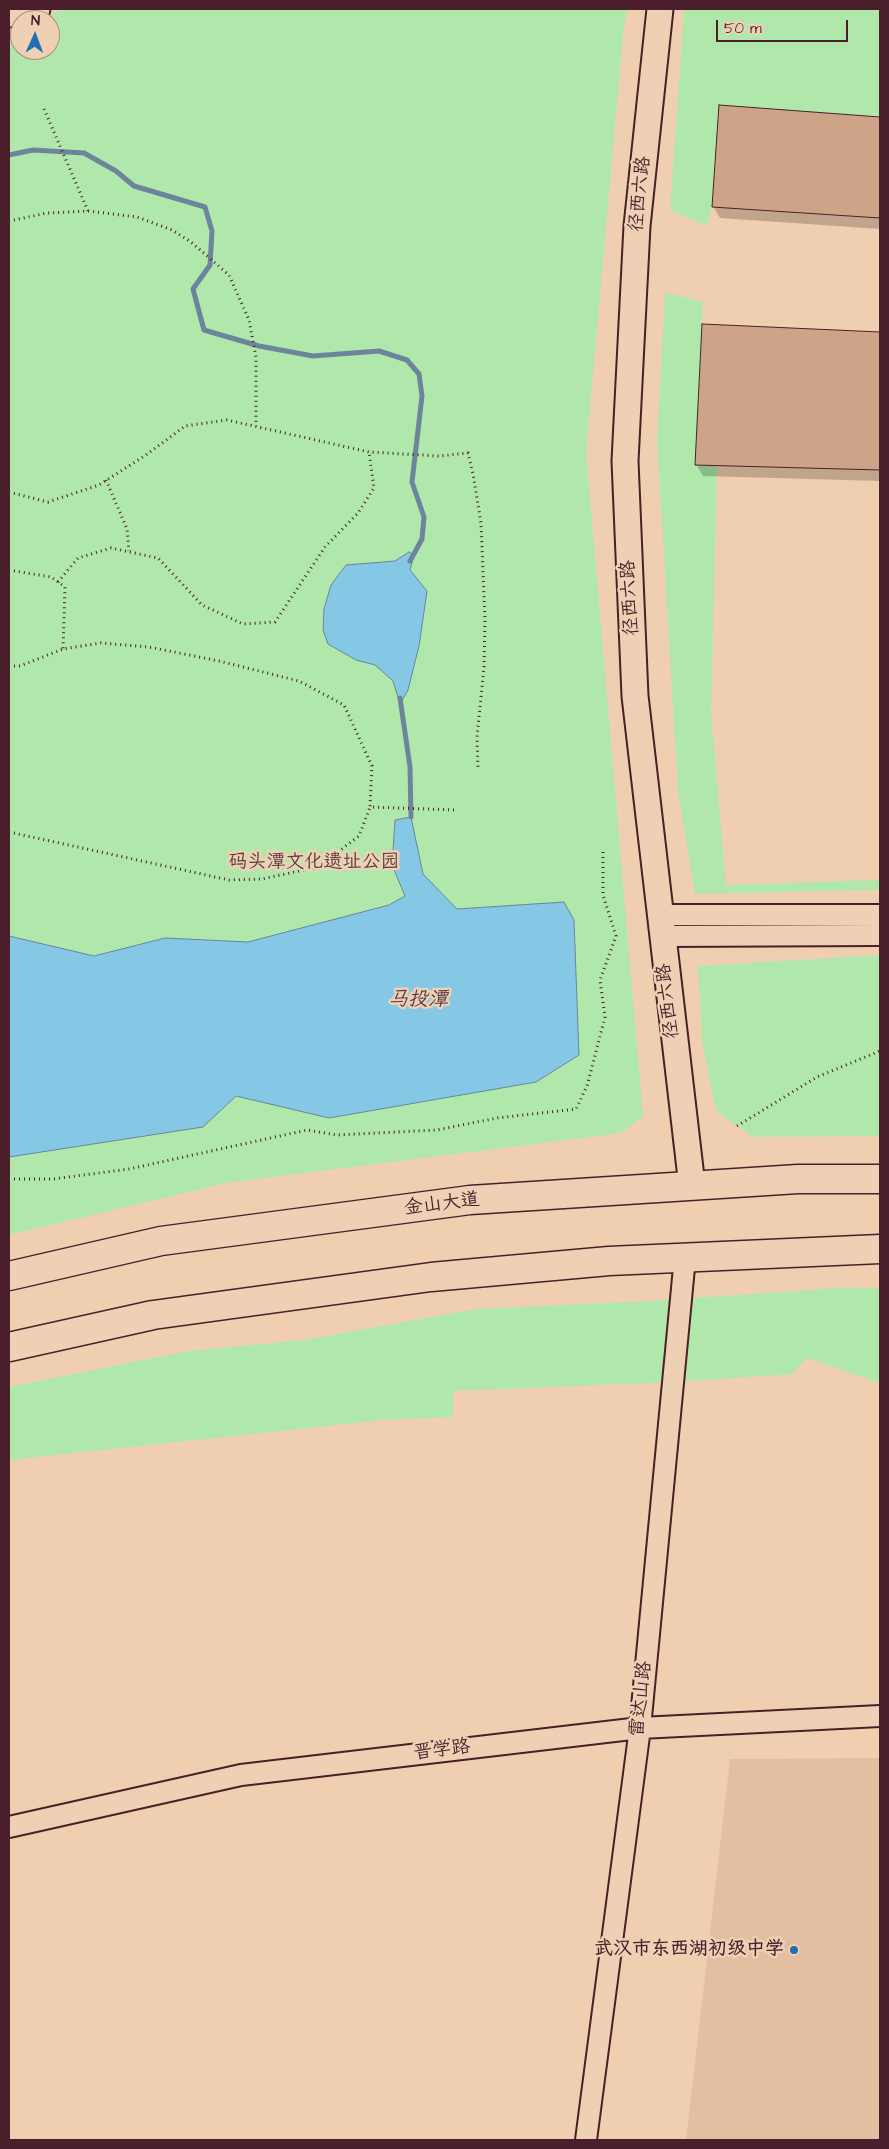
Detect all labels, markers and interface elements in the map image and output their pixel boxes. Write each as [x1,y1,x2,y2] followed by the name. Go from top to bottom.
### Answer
[10,10,60,60] north arrow
[719,10,852,42] scale bar
[31,11,40,31] text: N
[724,18,762,39] text: 50 m
[626,155,656,233] street label: 径西六路
[618,559,644,637] street label: 径西六路
[229,852,399,874] park label: 码头潭文化遗址公园
[653,962,685,1040] street label: 径西六路
[388,989,448,1013] water label: 马投潭
[403,1189,481,1221] street label: 金山大道
[627,1660,657,1738] street label: 雷达山路
[412,1736,472,1766] street label: 晋学路
[594,1939,784,1961] place label: 武汉市东西湖初级中学
[788,1944,800,1956] marker: 武汉市东西湖初级中学

